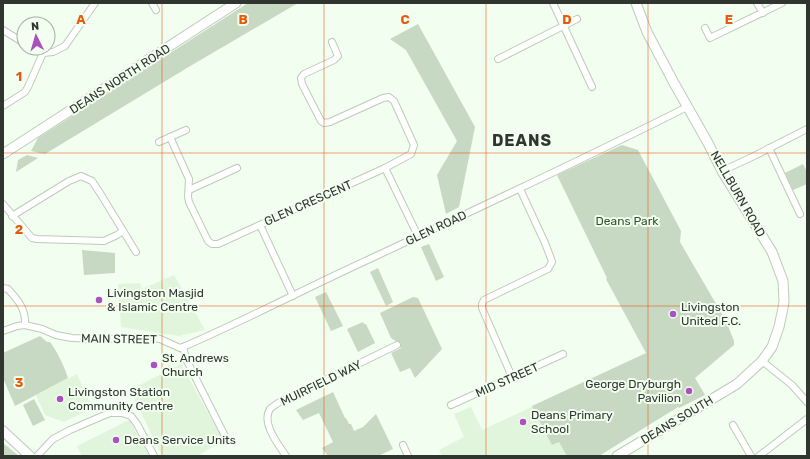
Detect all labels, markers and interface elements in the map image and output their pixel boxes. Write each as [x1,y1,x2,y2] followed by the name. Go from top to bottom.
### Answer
[76,12,86,27] text: A
[238,12,248,27] text: B
[400,12,410,27] text: C
[562,12,572,27] text: D
[725,12,733,27] text: E
[16,16,56,56] north arrow
[31,20,40,33] text: N
[67,41,173,117] street label: DEANS NORTH ROAD
[16,69,22,84] text: 1
[492,131,552,150] district label: DEANS
[708,149,768,239] street label: NELLBURN ROAD
[262,177,354,229] street label: GLEN CRESCENT
[403,208,469,248] street label: GLEN ROAD
[596,214,659,228] park label: Deans Park
[15,222,23,237] text: 2
[107,286,204,314] place label: Livingston Masjid & Islamic Centre
[94,295,104,305] marker: Livingston Masjid & Islamic Centre
[681,300,741,328] place label: Livingston United F.C.
[668,309,678,319] marker: Livingston United F.C.
[81,331,157,347] street label: MAIN STREET
[162,351,229,379] place label: St. Andrews Church
[278,357,364,409] street label: MUIRFIELD WAY
[149,360,159,370] marker: St. Andrews Church
[473,360,541,400] street label: MID STREET
[15,375,24,390] text: 3
[585,377,681,405] place label: George Dryburgh Pavilion
[68,385,174,413] place label: Livingston Station Community Centre
[684,386,694,396] marker: George Dryburgh Pavilion
[638,393,716,447] street label: DEANS SOUTH
[55,394,65,404] marker: Livingston Station Community Centre
[531,408,613,436] place label: Deans Primary School
[518,417,528,427] marker: Deans Primary School
[124,433,236,447] place label: Deans Service Units
[111,435,121,445] marker: Deans Service Units

